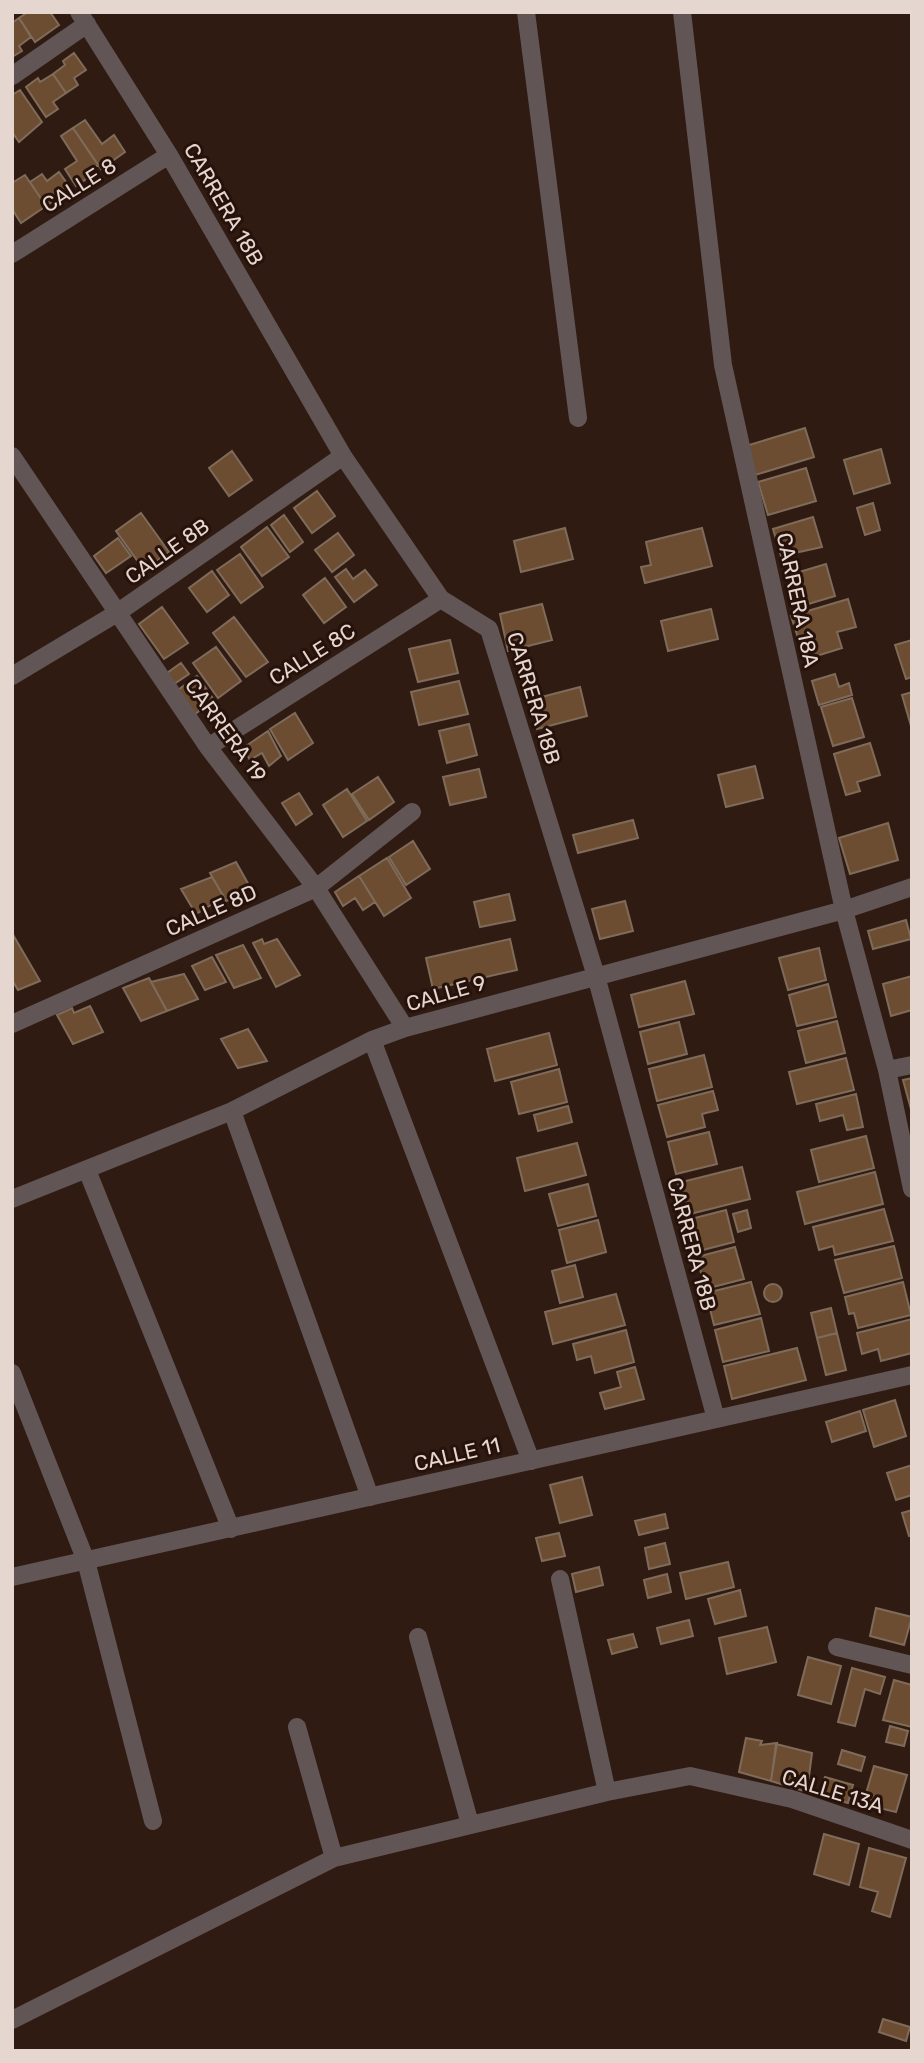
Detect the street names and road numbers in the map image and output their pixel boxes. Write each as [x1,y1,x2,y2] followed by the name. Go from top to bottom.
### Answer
[179,138,269,270] street label: CARRERA 18B
[37,152,121,218] street label: CALLE 8
[120,513,214,589] street label: CALLE 8B
[772,530,824,670] street label: CARRERA 18A
[264,618,360,690] street label: CALLE 8C
[502,629,566,767] street label: CARRERA 18B
[180,673,272,787] street label: CARRERA 19
[161,879,261,941] street label: CALLE 8D
[403,970,489,1016] street label: CALLE 9
[662,1175,722,1313] street label: CARRERA 18B
[412,1432,502,1476] street label: CALLE 11
[779,1764,887,1818] street label: CALLE 13A

